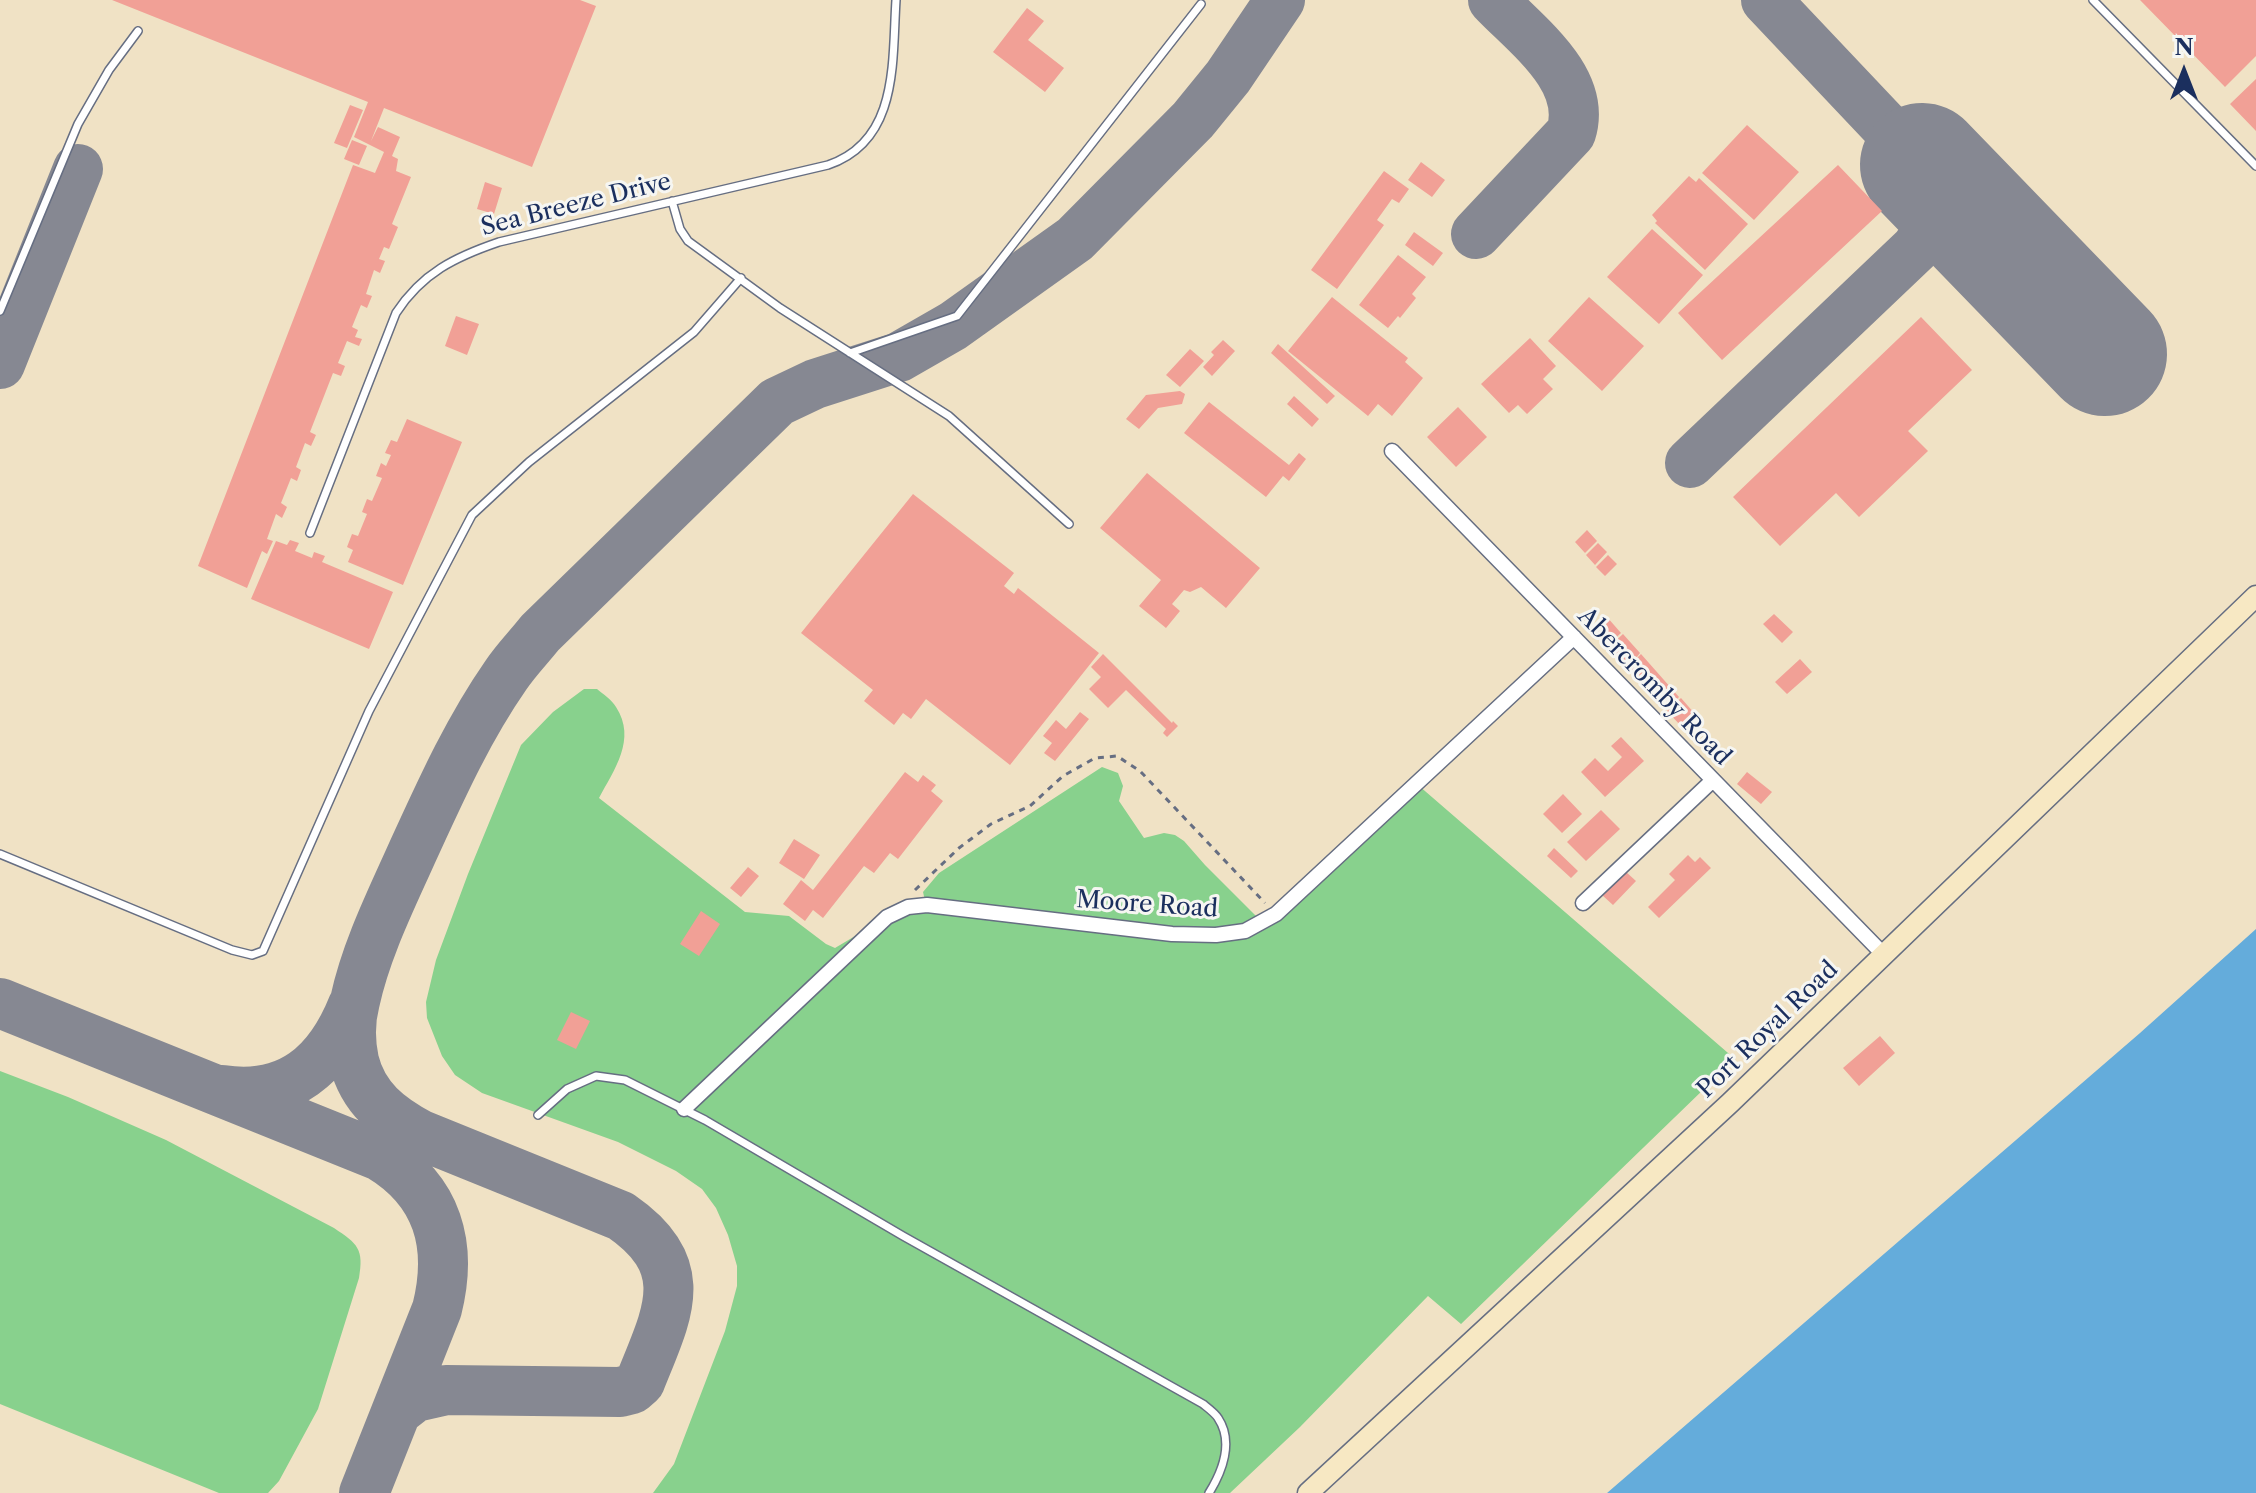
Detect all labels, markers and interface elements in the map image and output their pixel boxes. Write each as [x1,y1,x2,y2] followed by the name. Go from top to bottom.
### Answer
[2144,32,2224,112] north arrow
[2174,34,2194,61] text: N
[478,167,674,243] street label: Sea Breeze Drive
[1571,602,1737,772] street label: Abercromby Road
[1075,886,1219,924] street label: Moore Road
[1692,956,1844,1104] street label: Port Royal Road

